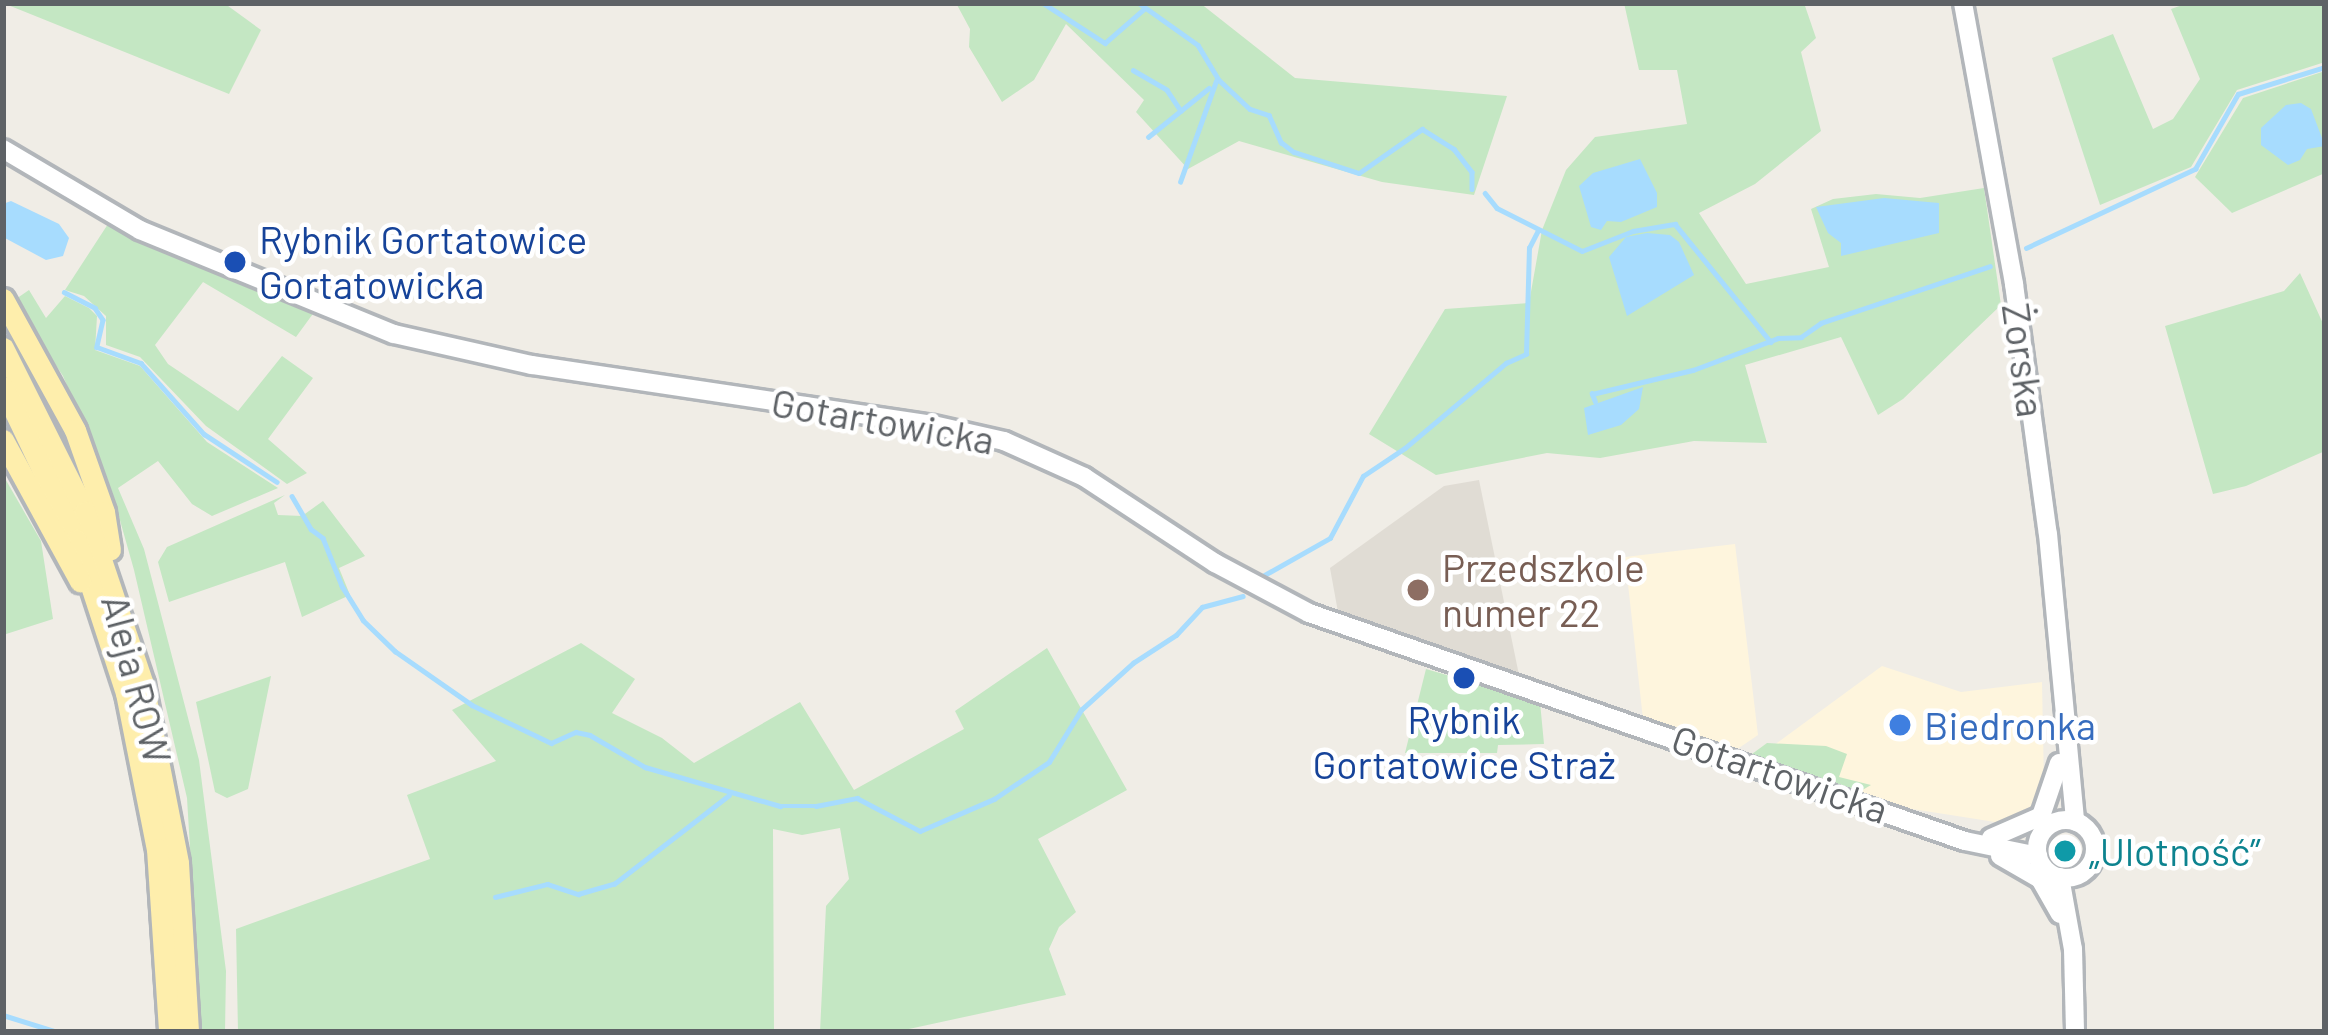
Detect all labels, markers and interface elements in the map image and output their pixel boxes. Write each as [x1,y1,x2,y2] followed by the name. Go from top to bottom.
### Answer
[259,217,587,308] place label: Rybnik Gortatowice Gortatowicka
[222,249,248,275] marker: Rybnik Gortatowice Gortatowicka
[1993,300,2055,420] street label: Żorska
[768,378,998,464] street label: Gotartowicka
[1442,545,1645,636] place label: Przedszkole numer 22
[1405,577,1431,603] marker: Przedszkole numer 22
[92,589,182,769] street label: Aleja ROW
[1451,665,1477,691] marker: Rybnik Gortatowice Straż
[1312,697,1616,788] place label: Rybnik Gortatowice Straż
[1924,702,2096,748] place label: Biedronka
[1887,712,1913,738] marker: Biedronka
[1666,715,1894,833] street label: Gotartowicka
[2089,828,2261,874] place label: „Ulotność”
[2052,838,2078,864] marker: „Ulotność”

